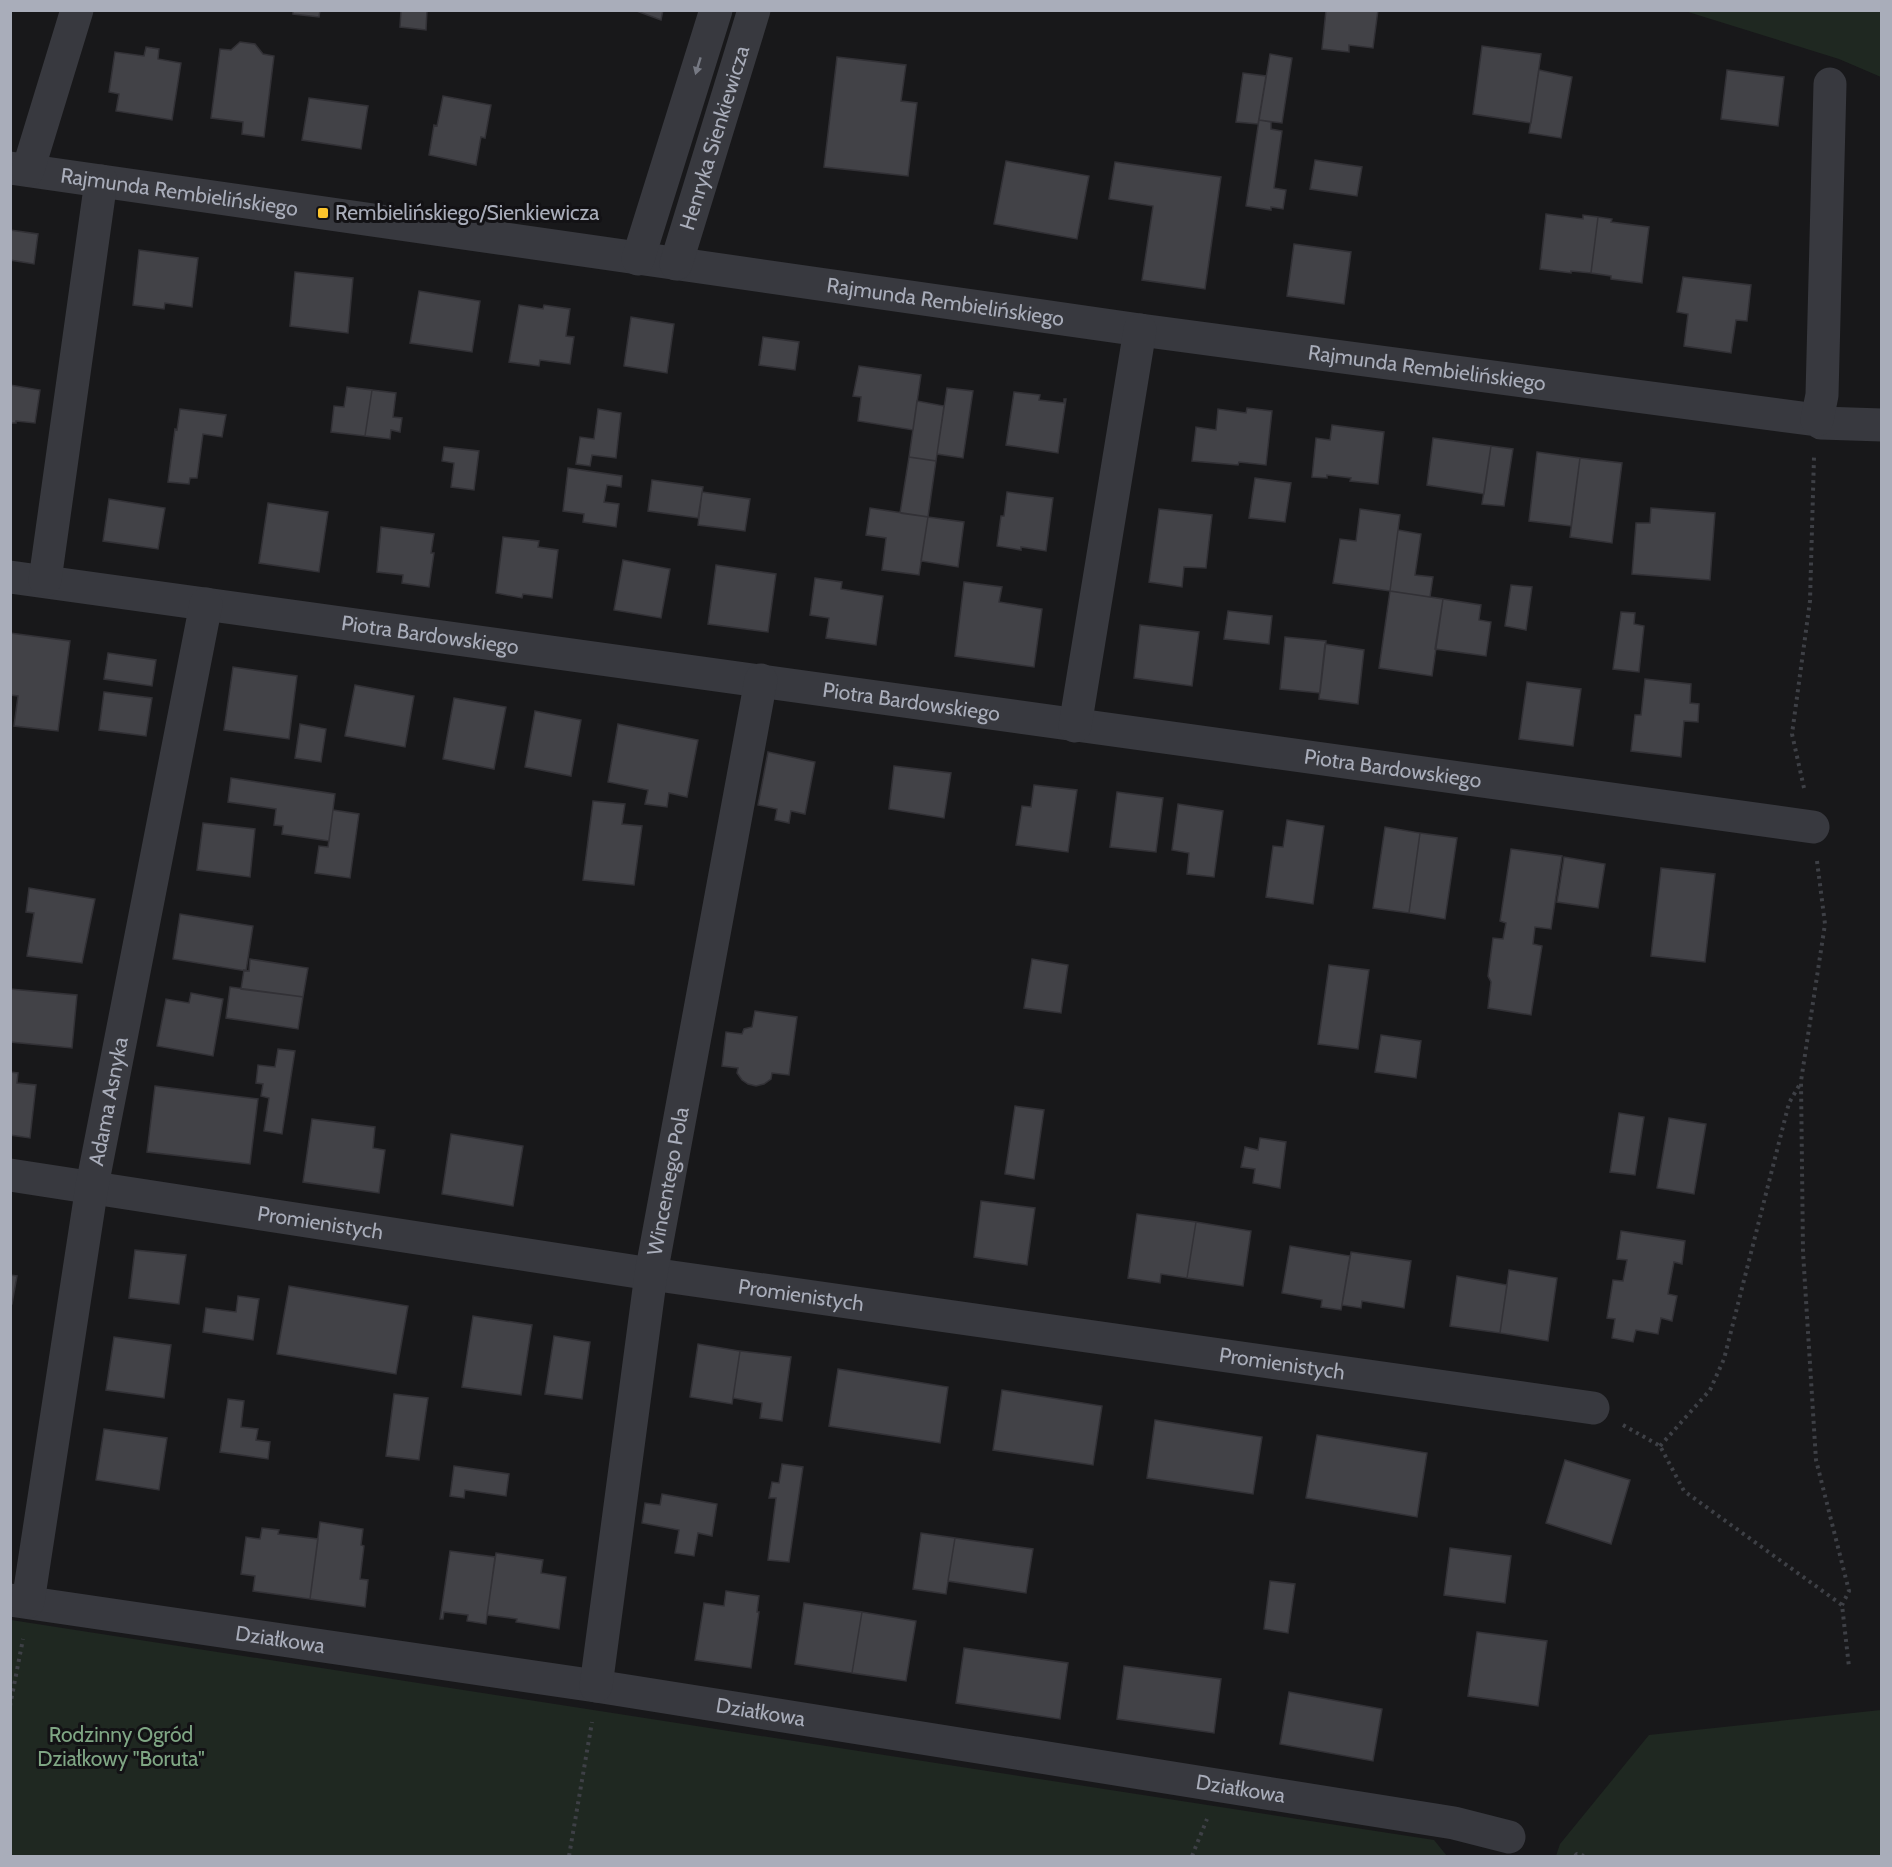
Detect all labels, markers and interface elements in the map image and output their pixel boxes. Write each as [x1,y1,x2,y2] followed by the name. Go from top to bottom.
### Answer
[674,42,754,233] street label: Henryka Sienkiewicza
[693,57,702,75] one-way arrow
[59,162,300,221] street label: Rajmunda Rembielińskiego
[335,200,599,225] place label: Rembielińskiego/Sienkiewicza
[316,206,330,220] marker: Rembielińskiego/Sienkiewicza
[825,272,1066,331] street label: Rajmunda Rembielińskiego
[1307,339,1547,396] street label: Rajmunda Rembielińskiego
[340,610,520,659] street label: Piotra Bardowskiego
[821,677,1002,726] street label: Piotra Bardowskiego
[1303,744,1483,793] street label: Piotra Bardowskiego
[83,1035,133,1168] street label: Adama Asnyka
[642,1105,694,1257] street label: Wincentego Pola
[256,1200,385,1244] street label: Promienistych
[736,1274,865,1316] street label: Promienistych
[1218,1342,1347,1385] street label: Promienistych
[234,1620,327,1658] street label: Działkowa
[714,1692,807,1731] street label: Działkowa
[37,1722,205,1771] park label: Rodzinny Ogród Działkowy "Boruta"
[1194,1769,1287,1808] street label: Działkowa

